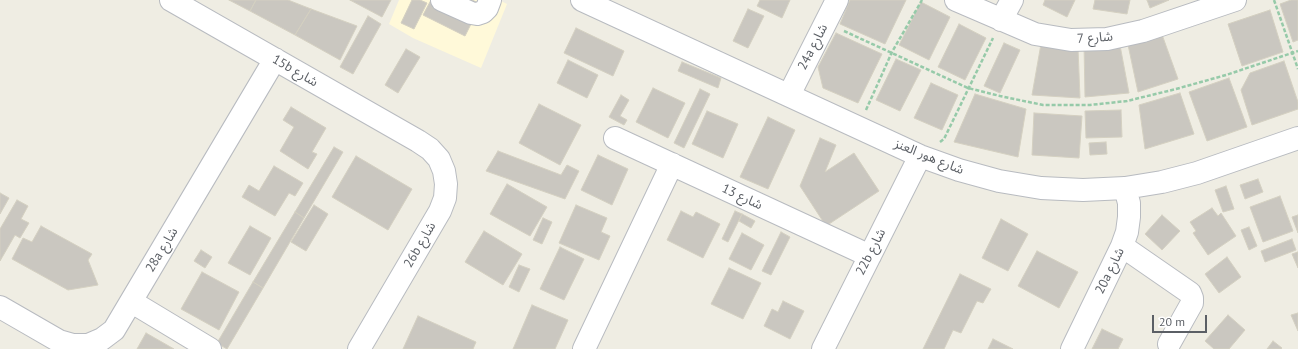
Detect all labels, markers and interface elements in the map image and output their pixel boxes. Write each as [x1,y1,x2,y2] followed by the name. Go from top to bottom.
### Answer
[795,21,831,73] street label: 24a شارع
[1077,29,1113,47] street label: شارع 7
[269,52,321,90] street label: 15b شارع
[892,136,966,178] street label: شارع هور العنز
[719,181,765,213] street label: شارع 13
[401,219,439,271] street label: 26b شارع
[143,225,181,275] street label: 28a شارع
[853,226,889,278] street label: 22b شارع
[1092,245,1128,297] street label: 20a شارع
[1154,307,1209,333] scale bar
[1159,314,1185,329] text: 20 m

